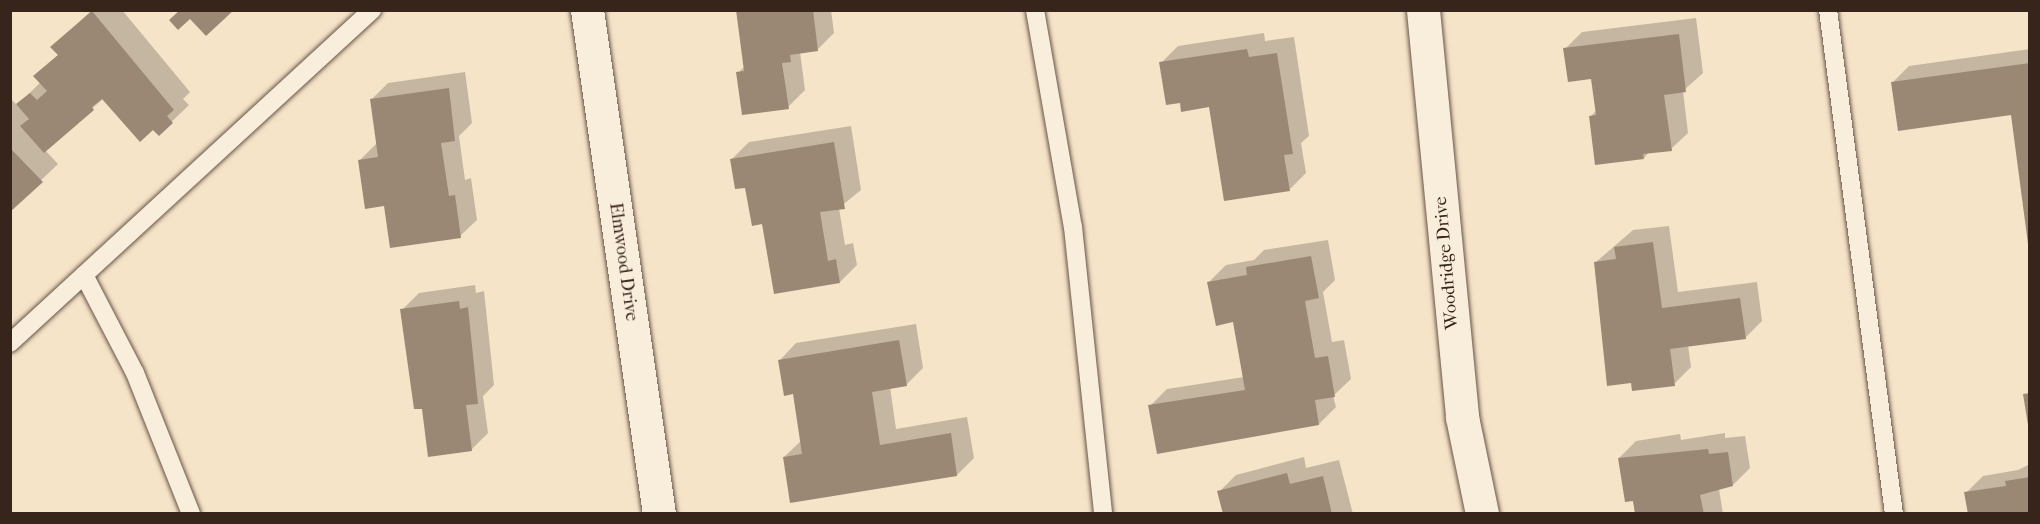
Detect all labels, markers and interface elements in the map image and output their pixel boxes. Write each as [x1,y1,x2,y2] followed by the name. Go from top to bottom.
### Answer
[1430,196,1464,330] street label: Woodridge Drive
[604,201,642,323] street label: Elmwood Drive

